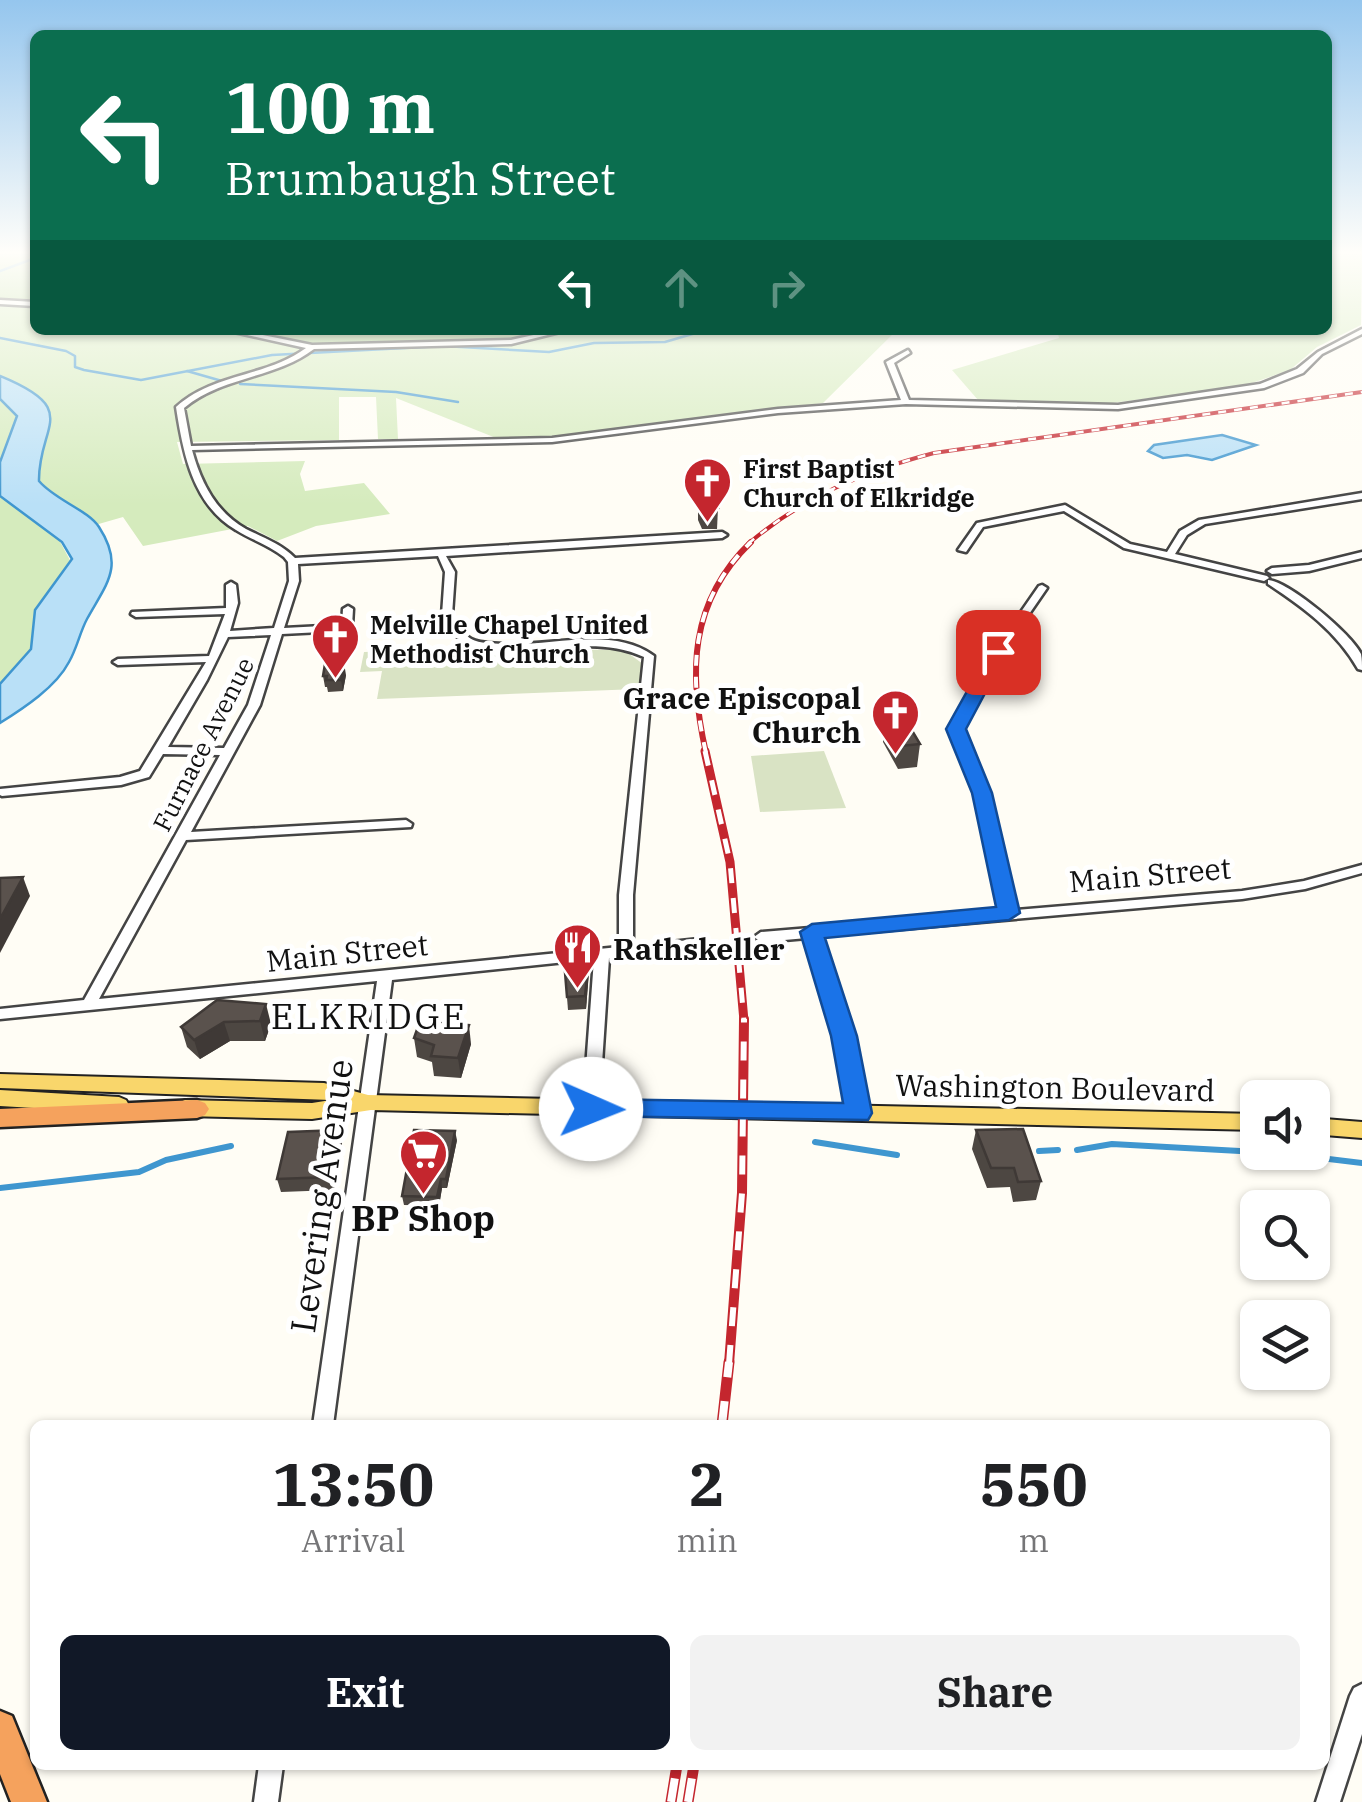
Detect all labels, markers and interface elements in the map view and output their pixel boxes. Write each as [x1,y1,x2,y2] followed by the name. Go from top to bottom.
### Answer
[225,61,435,152] text: 100 m
[60,70,190,200] icon: left
[225,149,616,207] text: Brumbaugh Street
[549,260,604,315] icon: left
[654,260,709,315] icon: ahead
[759,260,814,315] icon: right
[743,452,975,514] place label: First Baptist Church of Elkridge
[682,456,734,524] church icon: First Baptist Church of Elkridge
[370,608,648,670] place label: Melville Chapel United Methodist Church
[956,610,1041,695] pin
[309,612,361,680] church icon: Melville Chapel United Methodist Church
[971,625,1026,680] icon: arrive
[145,651,261,837] street label: Furnace Avenue
[622,678,861,751] place label: Grace Episcopal Church
[870,688,922,756] church icon: Grace Episcopal Church
[1067,847,1233,901] street label: Main Street
[552,922,604,990] restaurant icon: Rathskeller
[264,924,430,980] street label: Main Street
[613,929,785,968] place label: Rathskeller
[271,993,467,1039] district label: ELKRIDGE
[279,1056,363,1336] street label: Levering Avenue
[539,1057,643,1161] position arrow
[895,1065,1215,1109] street label: Washington Boulevard
[1240,1080,1330,1390] map controls
[1240,1080,1330,1170] button: sound
[397,1128,449,1196] supermarket icon: BP Shop
[1240,1190,1330,1280] button: search
[351,1195,495,1241] place label: BP Shop
[1240,1300,1330,1390] button: layers
[272,1444,434,1523] text: 13:50
[689,1444,725,1523] text: 2
[980,1444,1088,1523] text: 550
[301,1519,405,1561] text: Arrival
[677,1519,738,1561] text: min
[1019,1519,1049,1561] text: m
[60,1635,670,1750] button: Exit
[690,1635,1300,1750] button: Share

